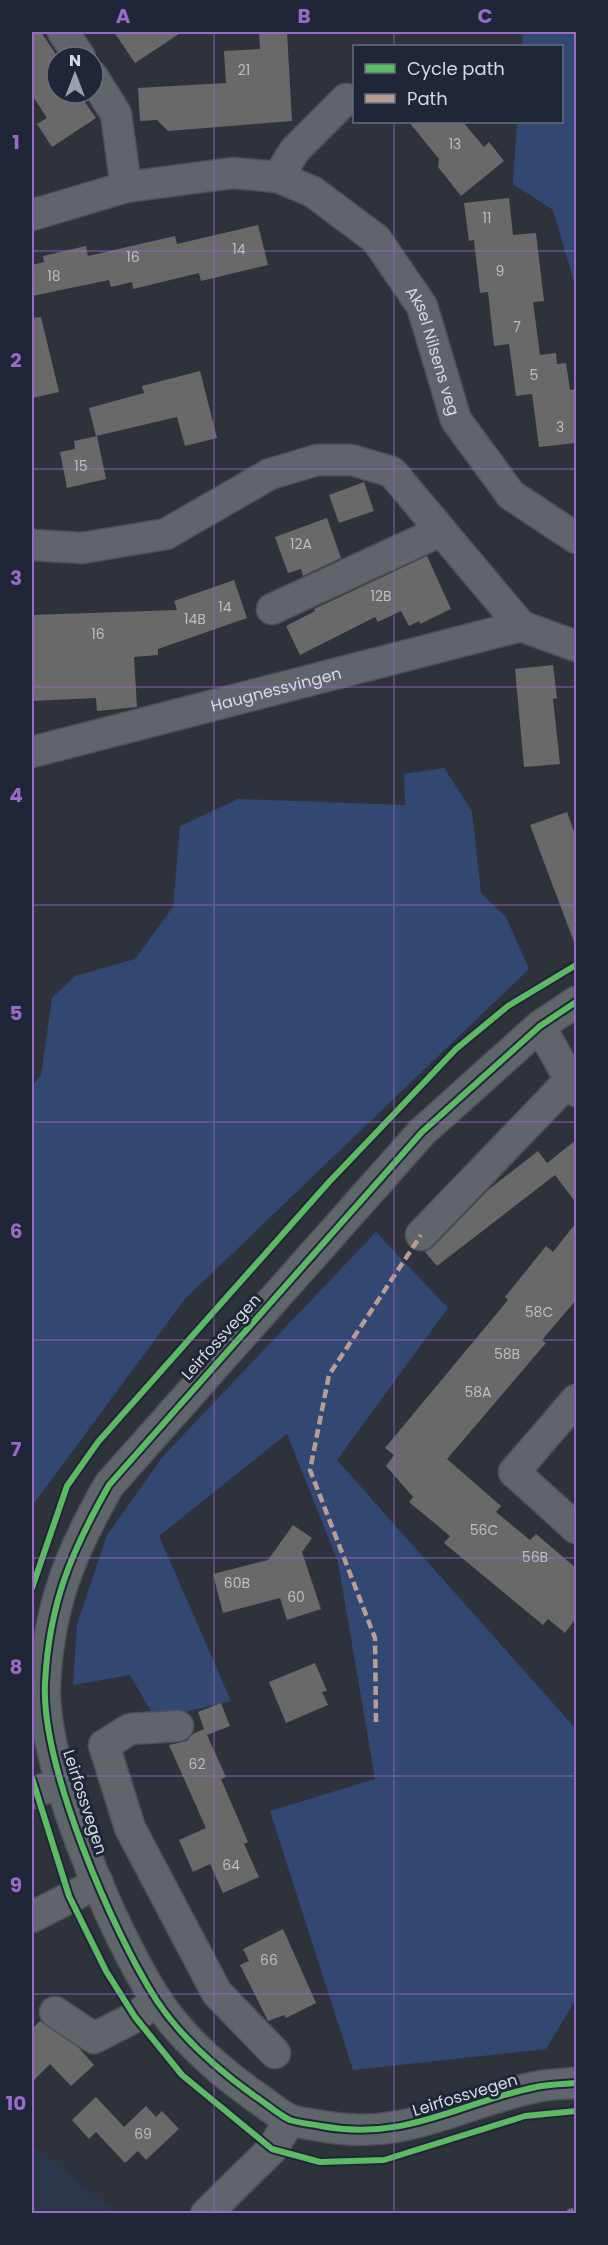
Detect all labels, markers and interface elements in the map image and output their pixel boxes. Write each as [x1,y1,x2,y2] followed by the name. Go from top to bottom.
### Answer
[116,2,131,30] text: A
[297,2,311,30] text: B
[477,2,493,30] text: C
[45,45,105,105] north arrow
[353,45,563,123] legend
[69,49,81,72] text: N
[407,56,505,81] text: Cycle path
[238,60,250,80] house number: 21
[407,86,448,111] text: Path
[12,128,20,156] text: 1
[449,134,461,154] house number: 13
[483,208,491,228] house number: 11
[232,239,246,259] house number: 14
[126,247,140,267] house number: 16
[496,261,504,281] house number: 9
[47,266,61,286] house number: 18
[400,281,466,418] street label: Aksel Nilsens veg
[513,317,521,337] house number: 7
[10,346,22,374] text: 2
[530,365,538,385] house number: 5
[556,417,564,437] house number: 3
[74,456,88,476] house number: 15
[290,534,312,554] house number: 12A
[10,564,22,592] text: 3
[370,586,392,606] house number: 12B
[218,597,232,617] house number: 14
[184,609,206,629] house number: 14B
[91,624,105,644] house number: 16
[208,661,344,717] street label: Haugnessvingen
[9,781,23,809] text: 4
[10,999,23,1027] text: 5
[10,1217,22,1245] text: 6
[176,1289,266,1385] street label: Leirfossvegen
[525,1302,553,1322] house number: 58C
[494,1344,520,1364] house number: 58B
[464,1382,492,1402] house number: 58A
[11,1435,22,1463] text: 7
[470,1520,498,1540] house number: 56C
[522,1547,548,1567] house number: 56B
[224,1573,250,1593] house number: 60B
[287,1587,305,1607] house number: 60
[10,1653,22,1681] text: 8
[57,1747,113,1857] street label: Leirfossvegen
[189,1754,205,1774] house number: 62
[222,1855,240,1875] house number: 64
[10,1871,22,1899] text: 9
[260,1950,278,1970] house number: 66
[410,2068,520,2122] street label: Leirfossvegen
[6,2089,26,2117] text: 10
[134,2124,152,2144] house number: 69

